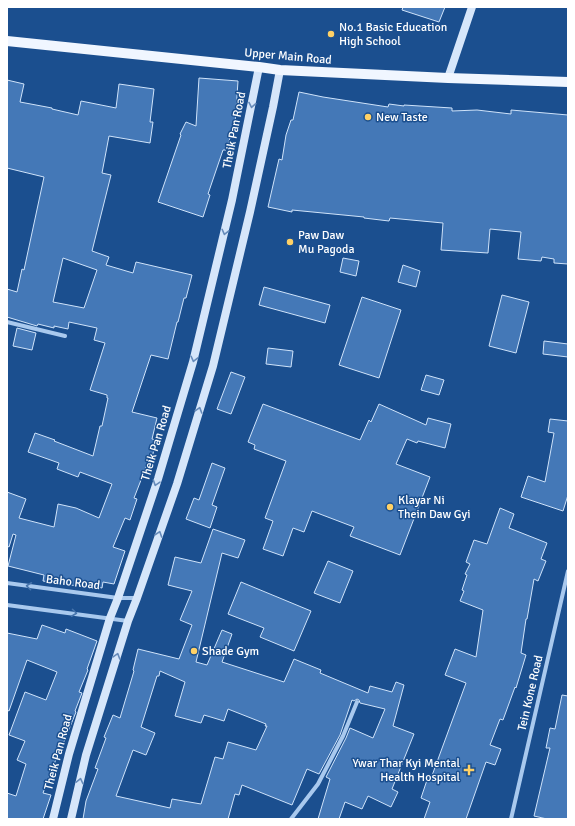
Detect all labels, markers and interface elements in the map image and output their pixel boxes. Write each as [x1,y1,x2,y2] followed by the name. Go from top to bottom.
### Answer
[339,20,447,49] place label: No.1 Basic Education High School
[326,29,336,39] marker: No.1 Basic Education High School
[244,45,332,68] street label: Upper Main Road
[220,90,249,170] street label: Theik Pan Road
[248,102,256,108] one-way arrow
[376,110,428,125] place label: New Taste
[363,112,373,122] marker: New Taste
[298,228,355,257] place label: Paw Daw Mu Pagoda
[221,229,229,236] one-way arrow
[285,237,295,247] marker: Paw Daw Mu Pagoda
[190,355,199,362] one-way arrow
[138,404,175,483] street label: Theik Pan Road
[194,407,203,414] one-way arrow
[152,479,161,486] one-way arrow
[398,493,470,522] place label: Klayar Ni Thein Daw Gyi
[385,502,395,512] marker: Klayar Ni Thein Daw Gyi
[155,530,163,537] one-way arrow
[45,572,101,593] street label: Baho Road
[26,582,32,591] one-way arrow
[70,608,77,617] one-way arrow
[202,644,259,659] place label: Shade Gym
[189,646,199,656] marker: Shade Gym
[112,653,121,660] one-way arrow
[514,654,547,733] street label: Tein Kone Road
[41,713,76,792] street label: Theik Pan Road
[352,756,460,785] place label: Ywar Thar Kyi Mental Health Hospital
[463,764,475,776] marker: Ywar Thar Kyi Mental Health Hospital
[75,778,84,785] one-way arrow

